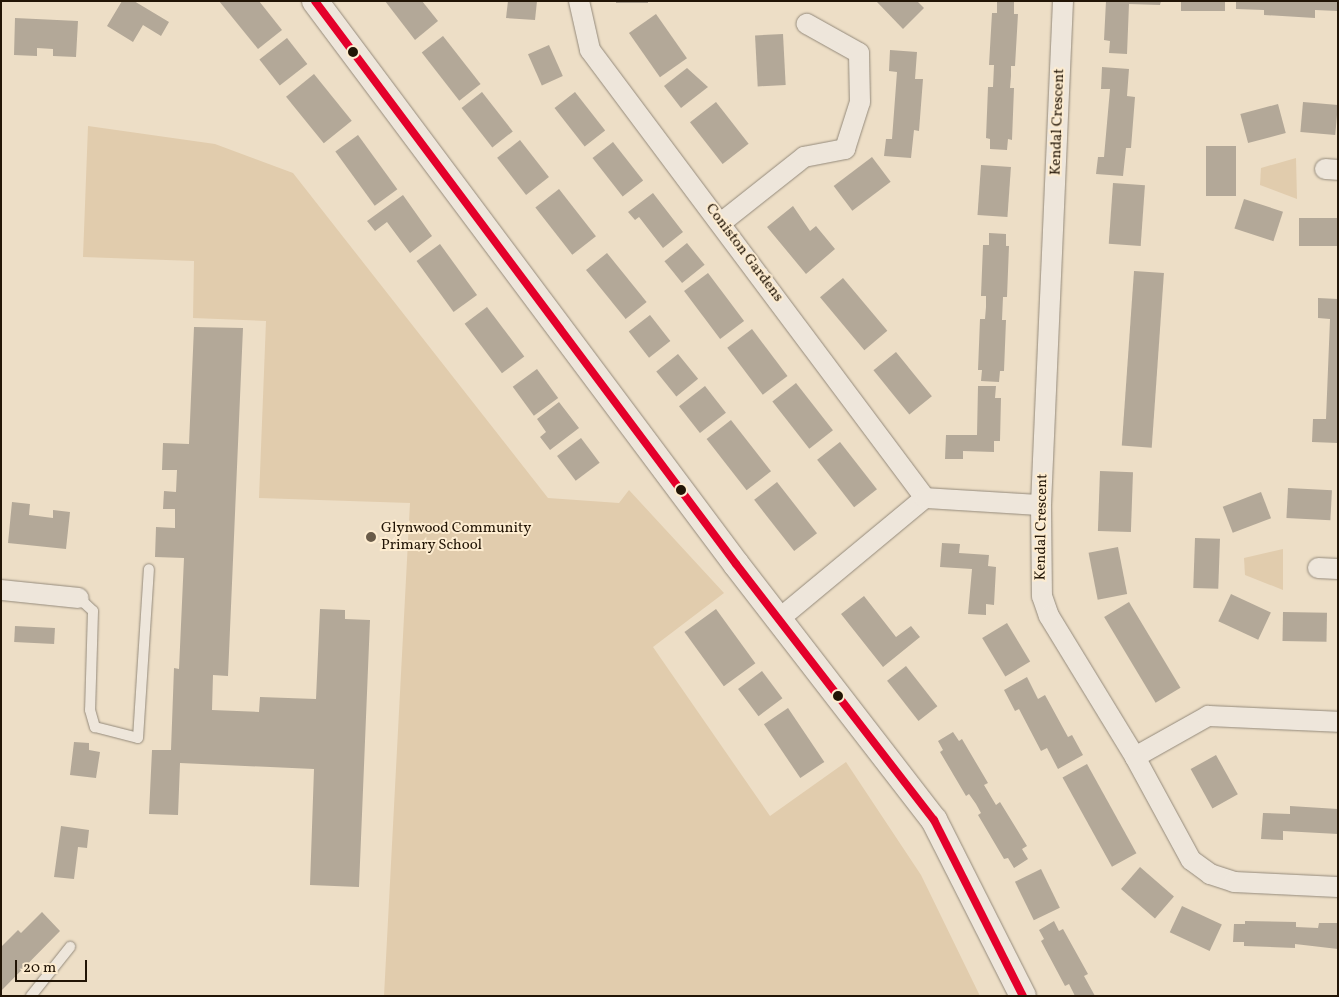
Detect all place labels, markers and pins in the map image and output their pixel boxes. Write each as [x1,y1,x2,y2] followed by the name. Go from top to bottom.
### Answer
[348,47,358,57] unlabelled marker
[676,485,686,495] unlabelled marker
[381,519,531,554] place label: Glynwood Community Primary School
[365,531,377,543] marker: Glynwood Community Primary School
[833,691,843,701] unlabelled marker

